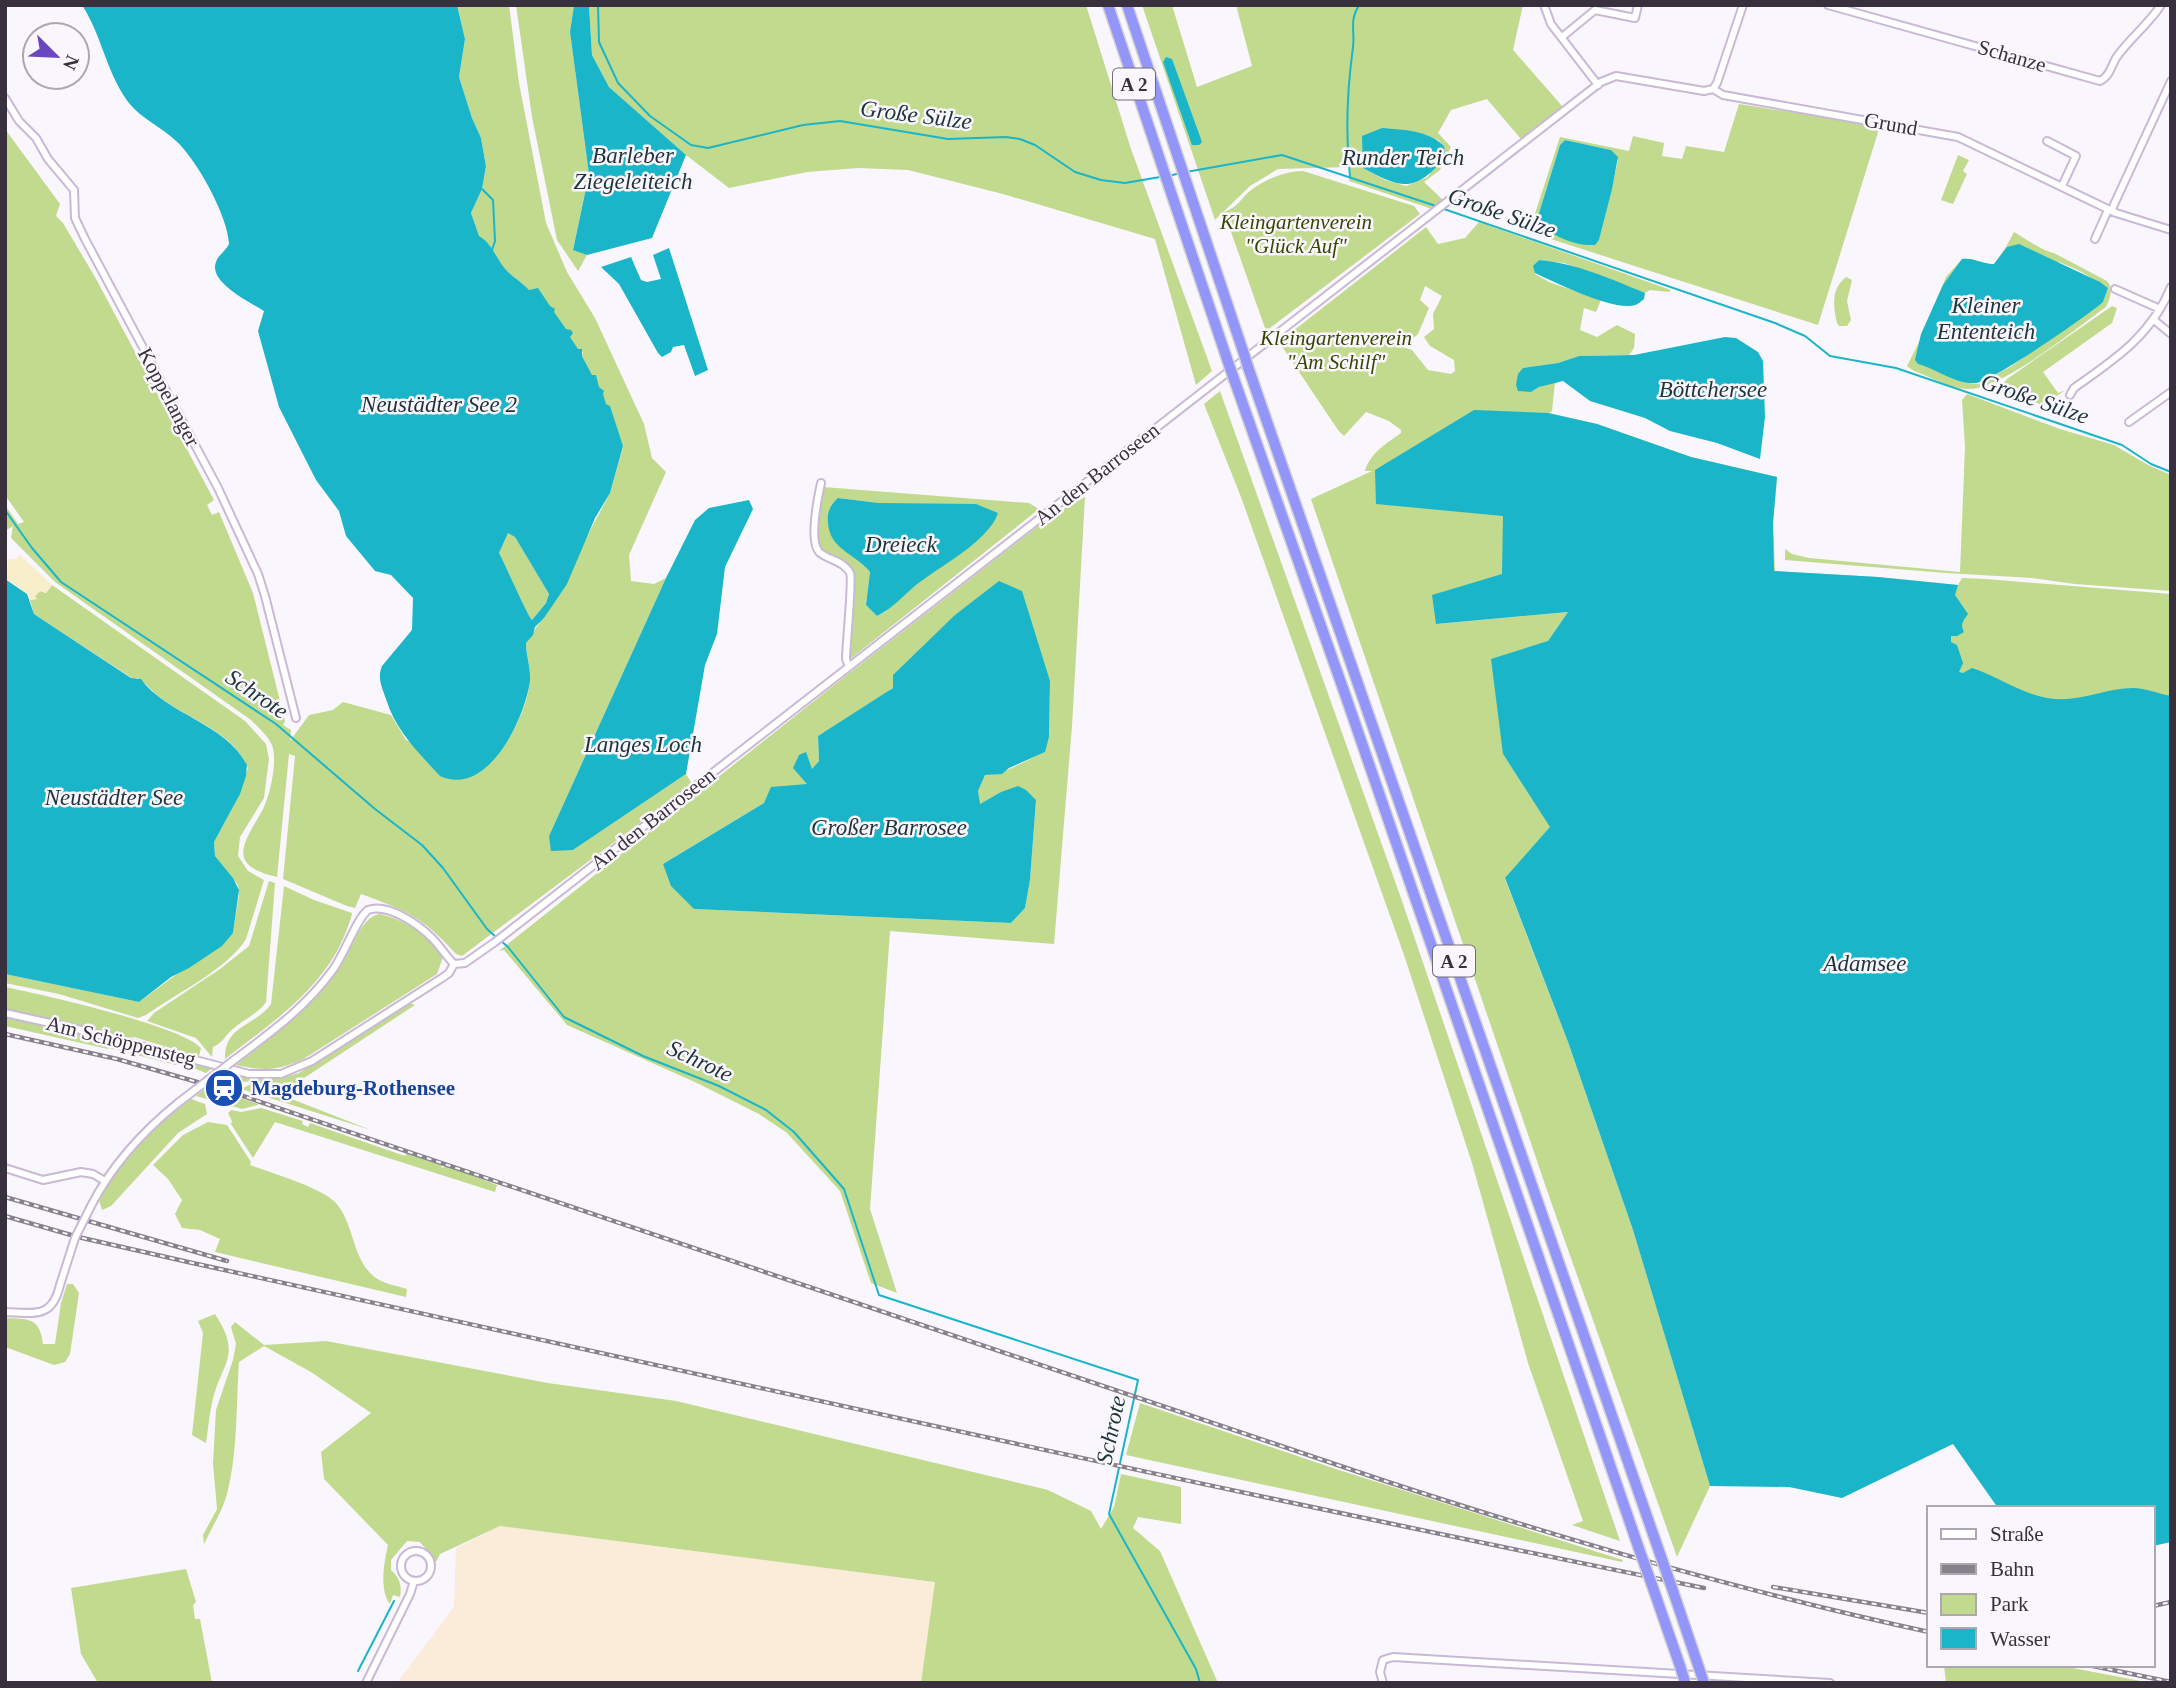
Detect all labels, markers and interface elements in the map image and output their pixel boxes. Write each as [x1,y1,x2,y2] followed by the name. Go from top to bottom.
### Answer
[21,21,91,91] north arrow
[1975,35,2049,77] street label: Schanze
[59,52,83,73] text: N
[1113,68,1155,100] road number: A 2
[859,96,973,134] water label: Große Sülze
[1862,108,1920,141] street label: Grund
[574,143,692,194] water label: Barleber Ziegeleiteich
[1341,145,1464,170] water label: Runder Teich
[1445,183,1559,243] water label: Große Sülze
[1219,210,1372,258] park label: Kleingartenverein "Glück Auf"
[1936,293,2035,344] water label: Kleiner Ententeich
[1259,326,1412,374] park label: Kleingartenverein "Am Schilf"
[133,343,205,451] street label: Koppelanger
[1978,369,2092,429] water label: Große Sülze
[1659,377,1767,402] water label: Böttchersee
[360,392,517,417] water label: Neustädter See 2
[1030,418,1165,530] street label: An den Barroseen
[864,532,938,557] water label: Dreieck
[221,664,293,724] water label: Schrote
[583,732,702,757] water label: Langes Loch
[586,763,721,875] street label: An den Barroseen
[44,785,183,810] water label: Neustädter See
[811,815,967,840] water label: Großer Barrosee
[1433,945,1475,976] road number: A 2
[1821,951,1907,976] water label: Adamsee
[44,1011,199,1071] street label: Am Schöppensteg
[663,1035,737,1087] water label: Schrote
[203,1067,245,1109] station icon: Magdeburg-Rothensee
[251,1076,455,1100] place label: Magdeburg-Rothensee
[1092,1393,1130,1467] water label: Schrote
[1927,1506,2155,1667] legend
[1990,1522,2044,1546] text: Straße
[1990,1557,2035,1581] text: Bahn
[1990,1592,2029,1616] text: Park
[1990,1627,2050,1651] text: Wasser

